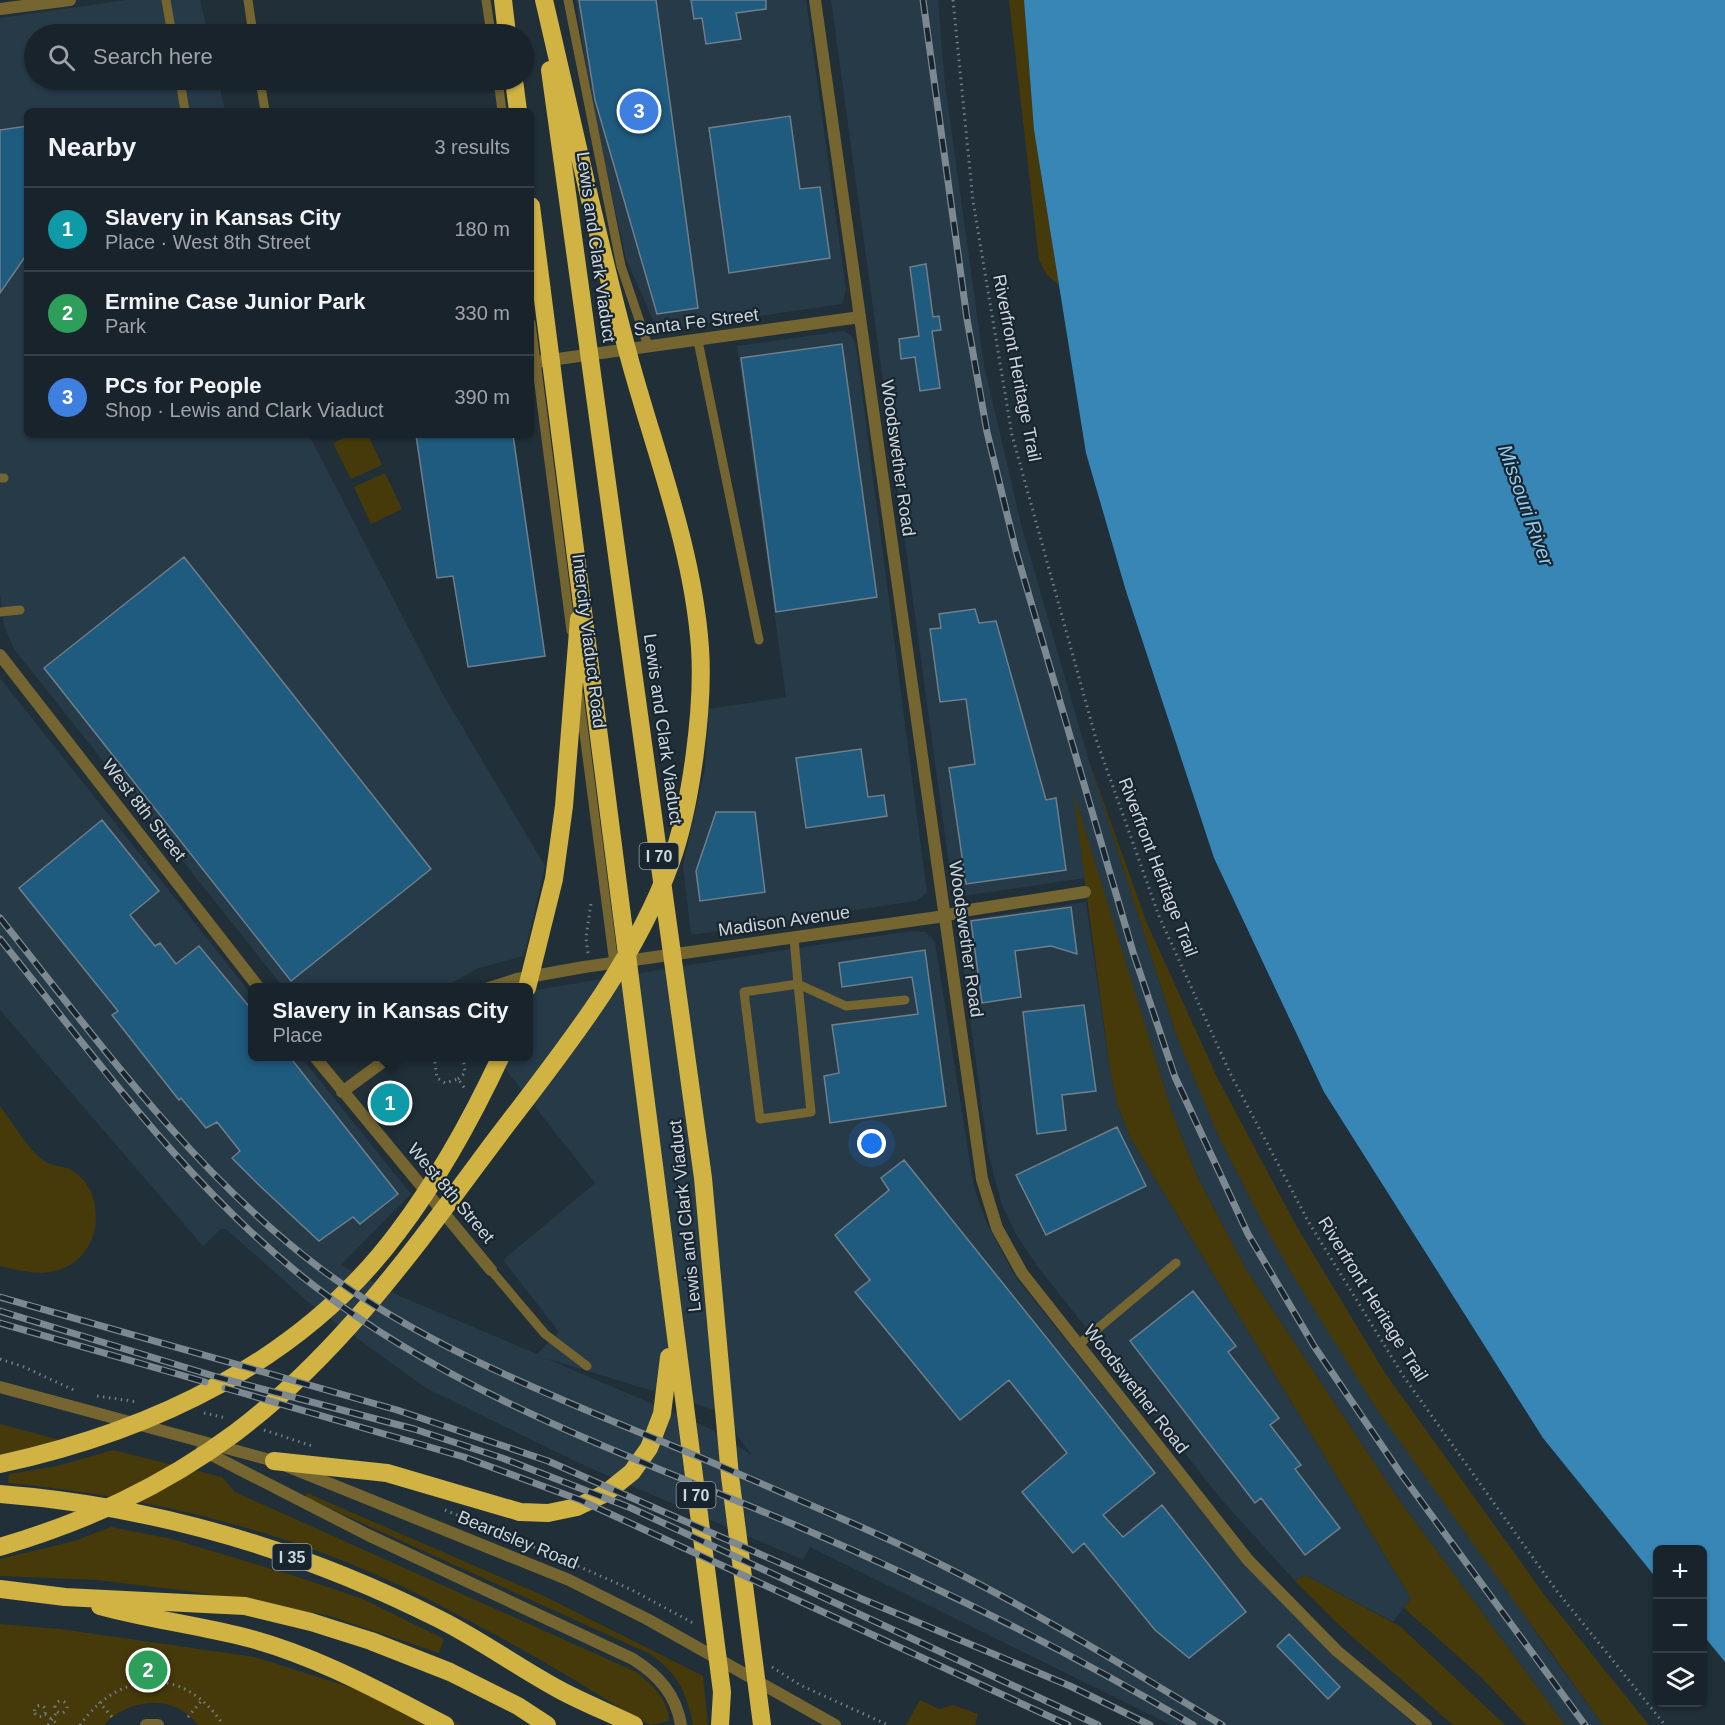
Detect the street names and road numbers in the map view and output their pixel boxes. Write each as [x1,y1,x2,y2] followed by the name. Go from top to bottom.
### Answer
[573,150,619,344] street label: Lewis and Clark Viaduct
[989,273,1045,463] street label: Riverfront Heritage Trail
[632,304,760,340] street label: Santa Fe Street
[877,378,919,538] street label: Woodswether Road
[568,553,610,729] street label: Intercity Viaduct Road
[640,632,686,826] street label: Lewis and Clark Viaduct
[98,755,190,865] street label: West 8th Street
[1115,775,1201,959] street label: Riverfront Heritage Trail
[640,843,678,869] road number: I 70
[945,859,987,1019] street label: Woodswether Road
[717,902,851,940] street label: Madison Avenue
[665,1119,705,1313] street label: Lewis and Clark Viaduct
[404,1139,498,1247] street label: West 8th Street
[1314,1213,1432,1385] street label: Riverfront Heritage Trail
[1080,1321,1192,1457] street label: Woodswether Road
[676,1482,716,1508] road number: I 70
[455,1507,581,1573] street label: Beardsley Road
[272,1544,312,1570] road number: I 35

